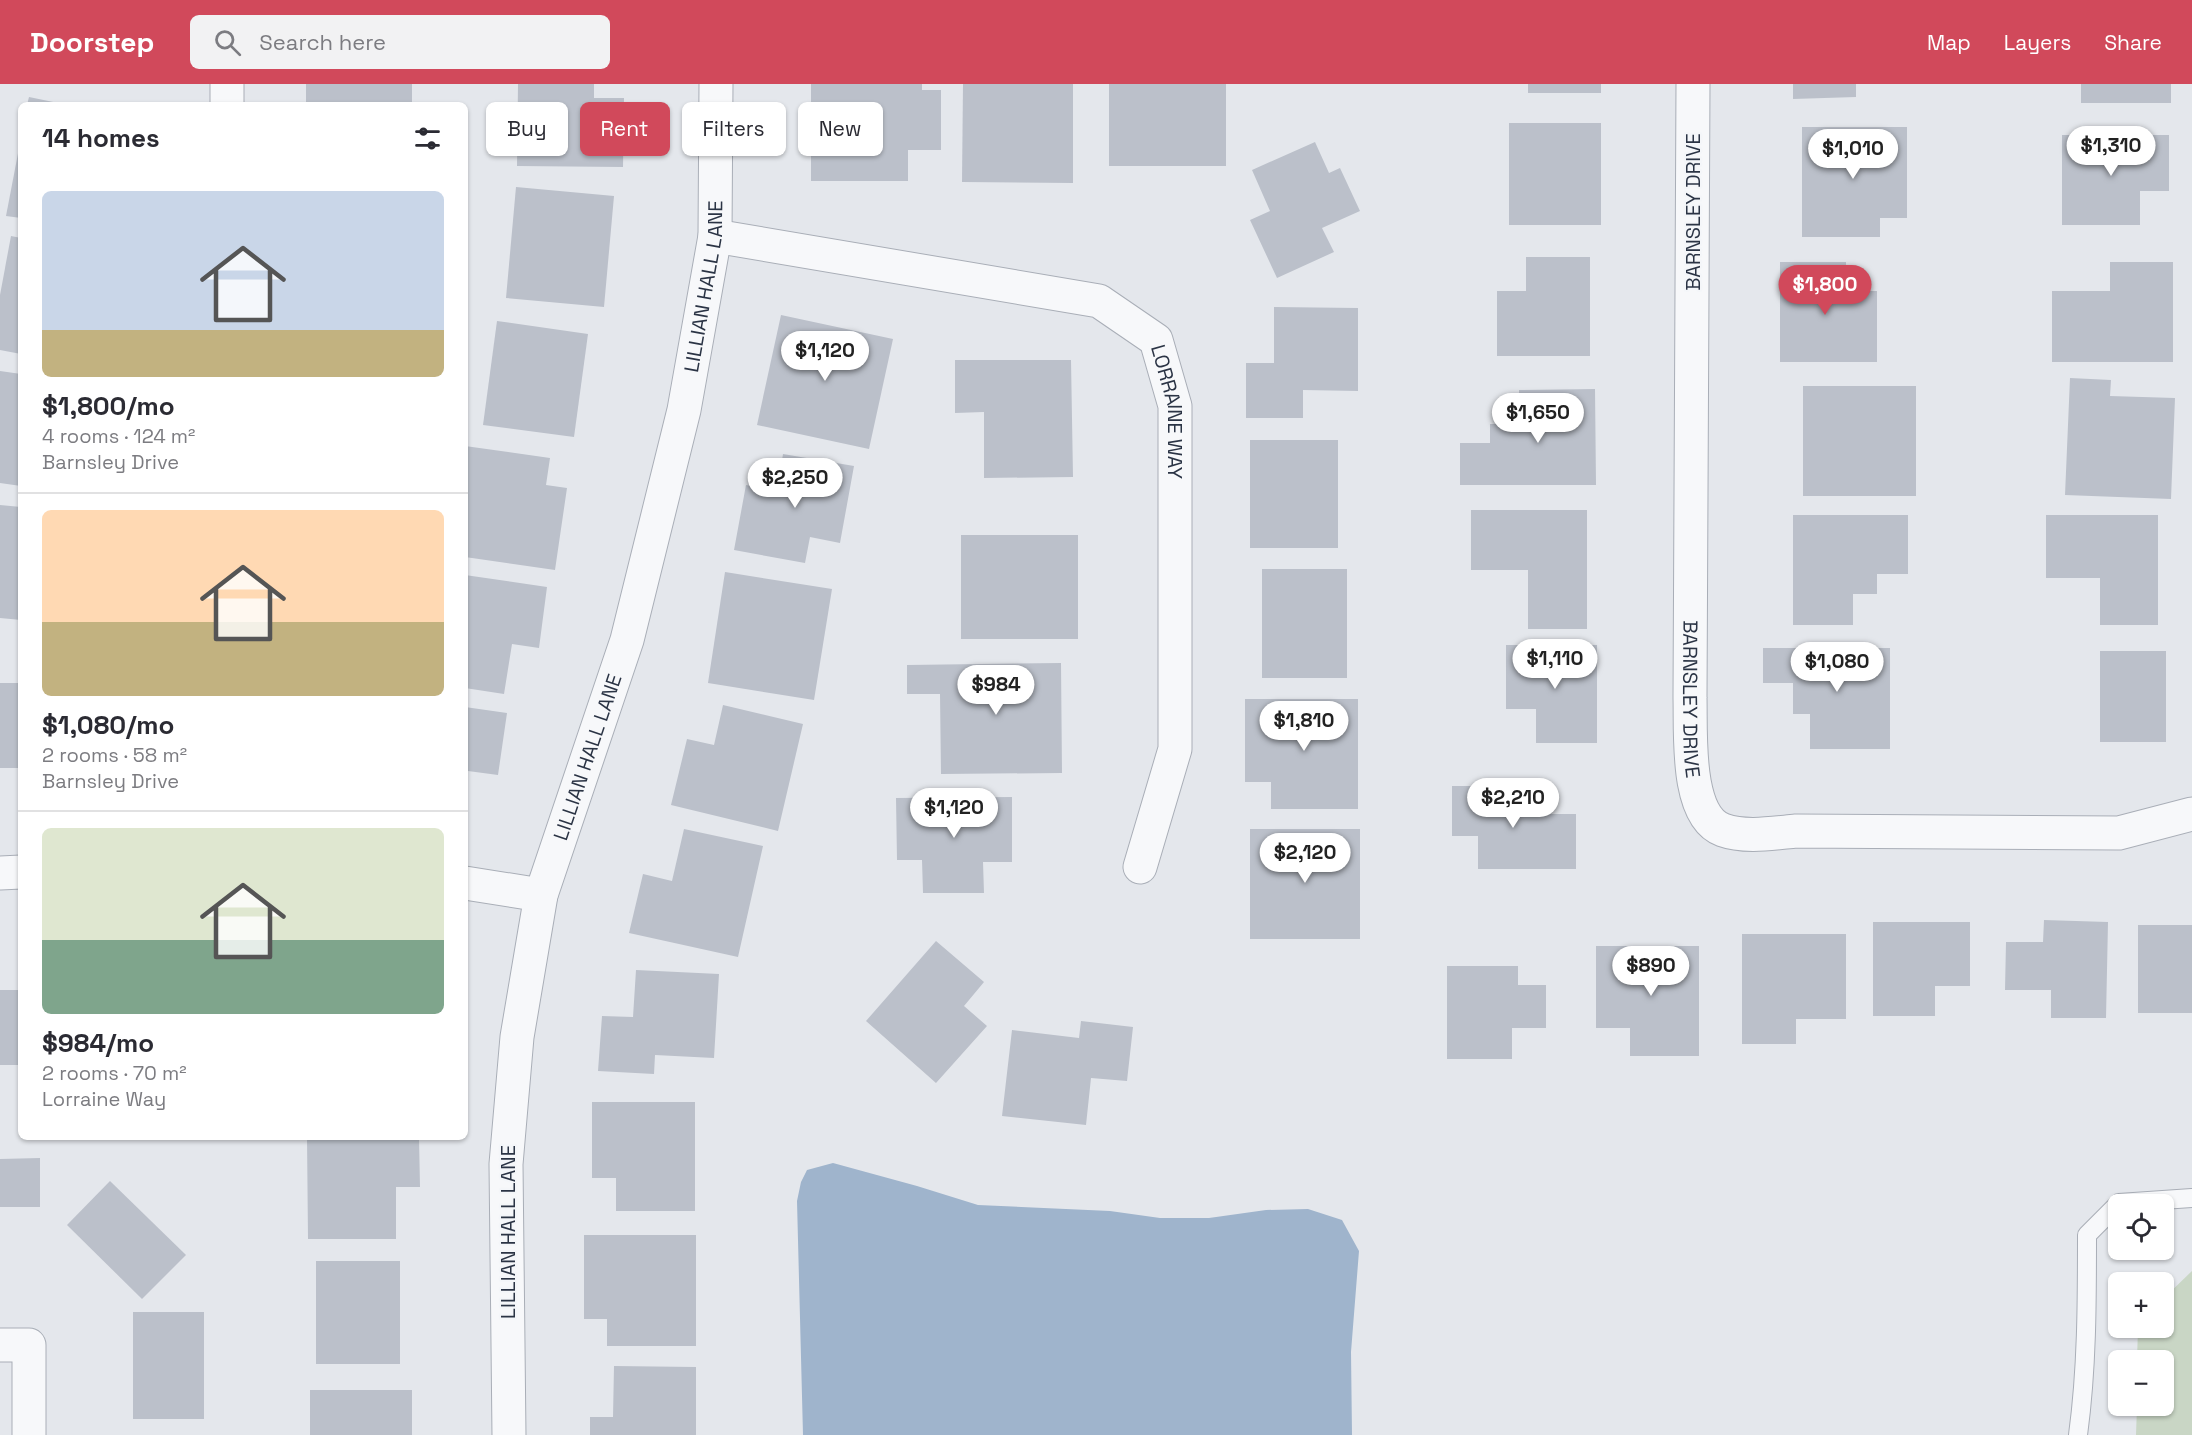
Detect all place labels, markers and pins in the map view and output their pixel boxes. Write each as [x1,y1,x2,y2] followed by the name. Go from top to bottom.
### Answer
[2062,126,2160,177] pin: $1,310
[1804,129,1902,180] pin: $1,010
[1776,265,1874,316] pin: $1,800
[776,331,874,382] pin: $1,120
[1489,393,1587,444] pin: $1,650
[746,458,844,509] pin: $2,250
[1506,639,1604,690] pin: $1,110
[1788,642,1886,693] pin: $1,080
[960,665,1032,716] pin: $984
[1255,701,1353,752] pin: $1,810
[1464,778,1562,829] pin: $2,210
[905,788,1003,839] pin: $1,120
[1256,833,1354,884] pin: $2,120
[1615,946,1687,997] pin: $890

